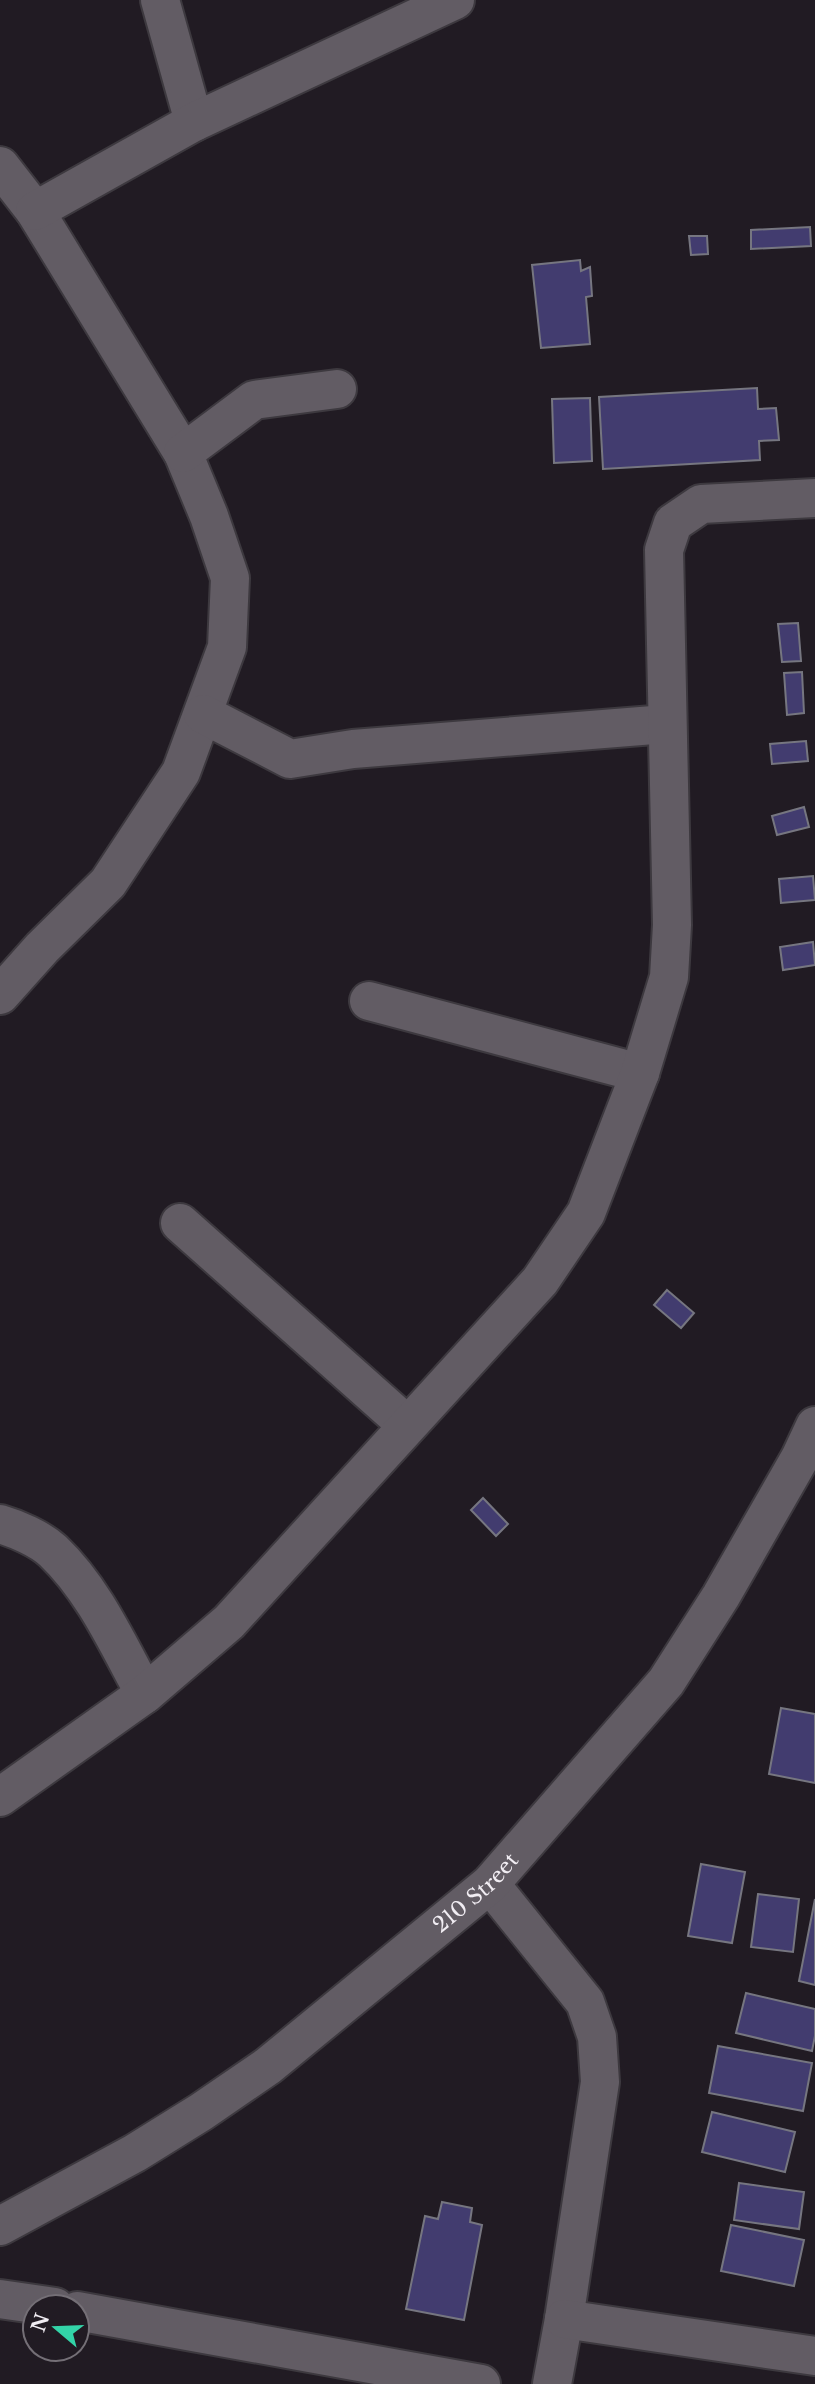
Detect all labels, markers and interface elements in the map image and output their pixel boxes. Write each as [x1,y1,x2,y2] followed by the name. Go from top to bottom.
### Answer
[428,1848,524,1938] street label: 210 Street
[21,2293,91,2363] north arrow
[27,2310,54,2335] text: N

